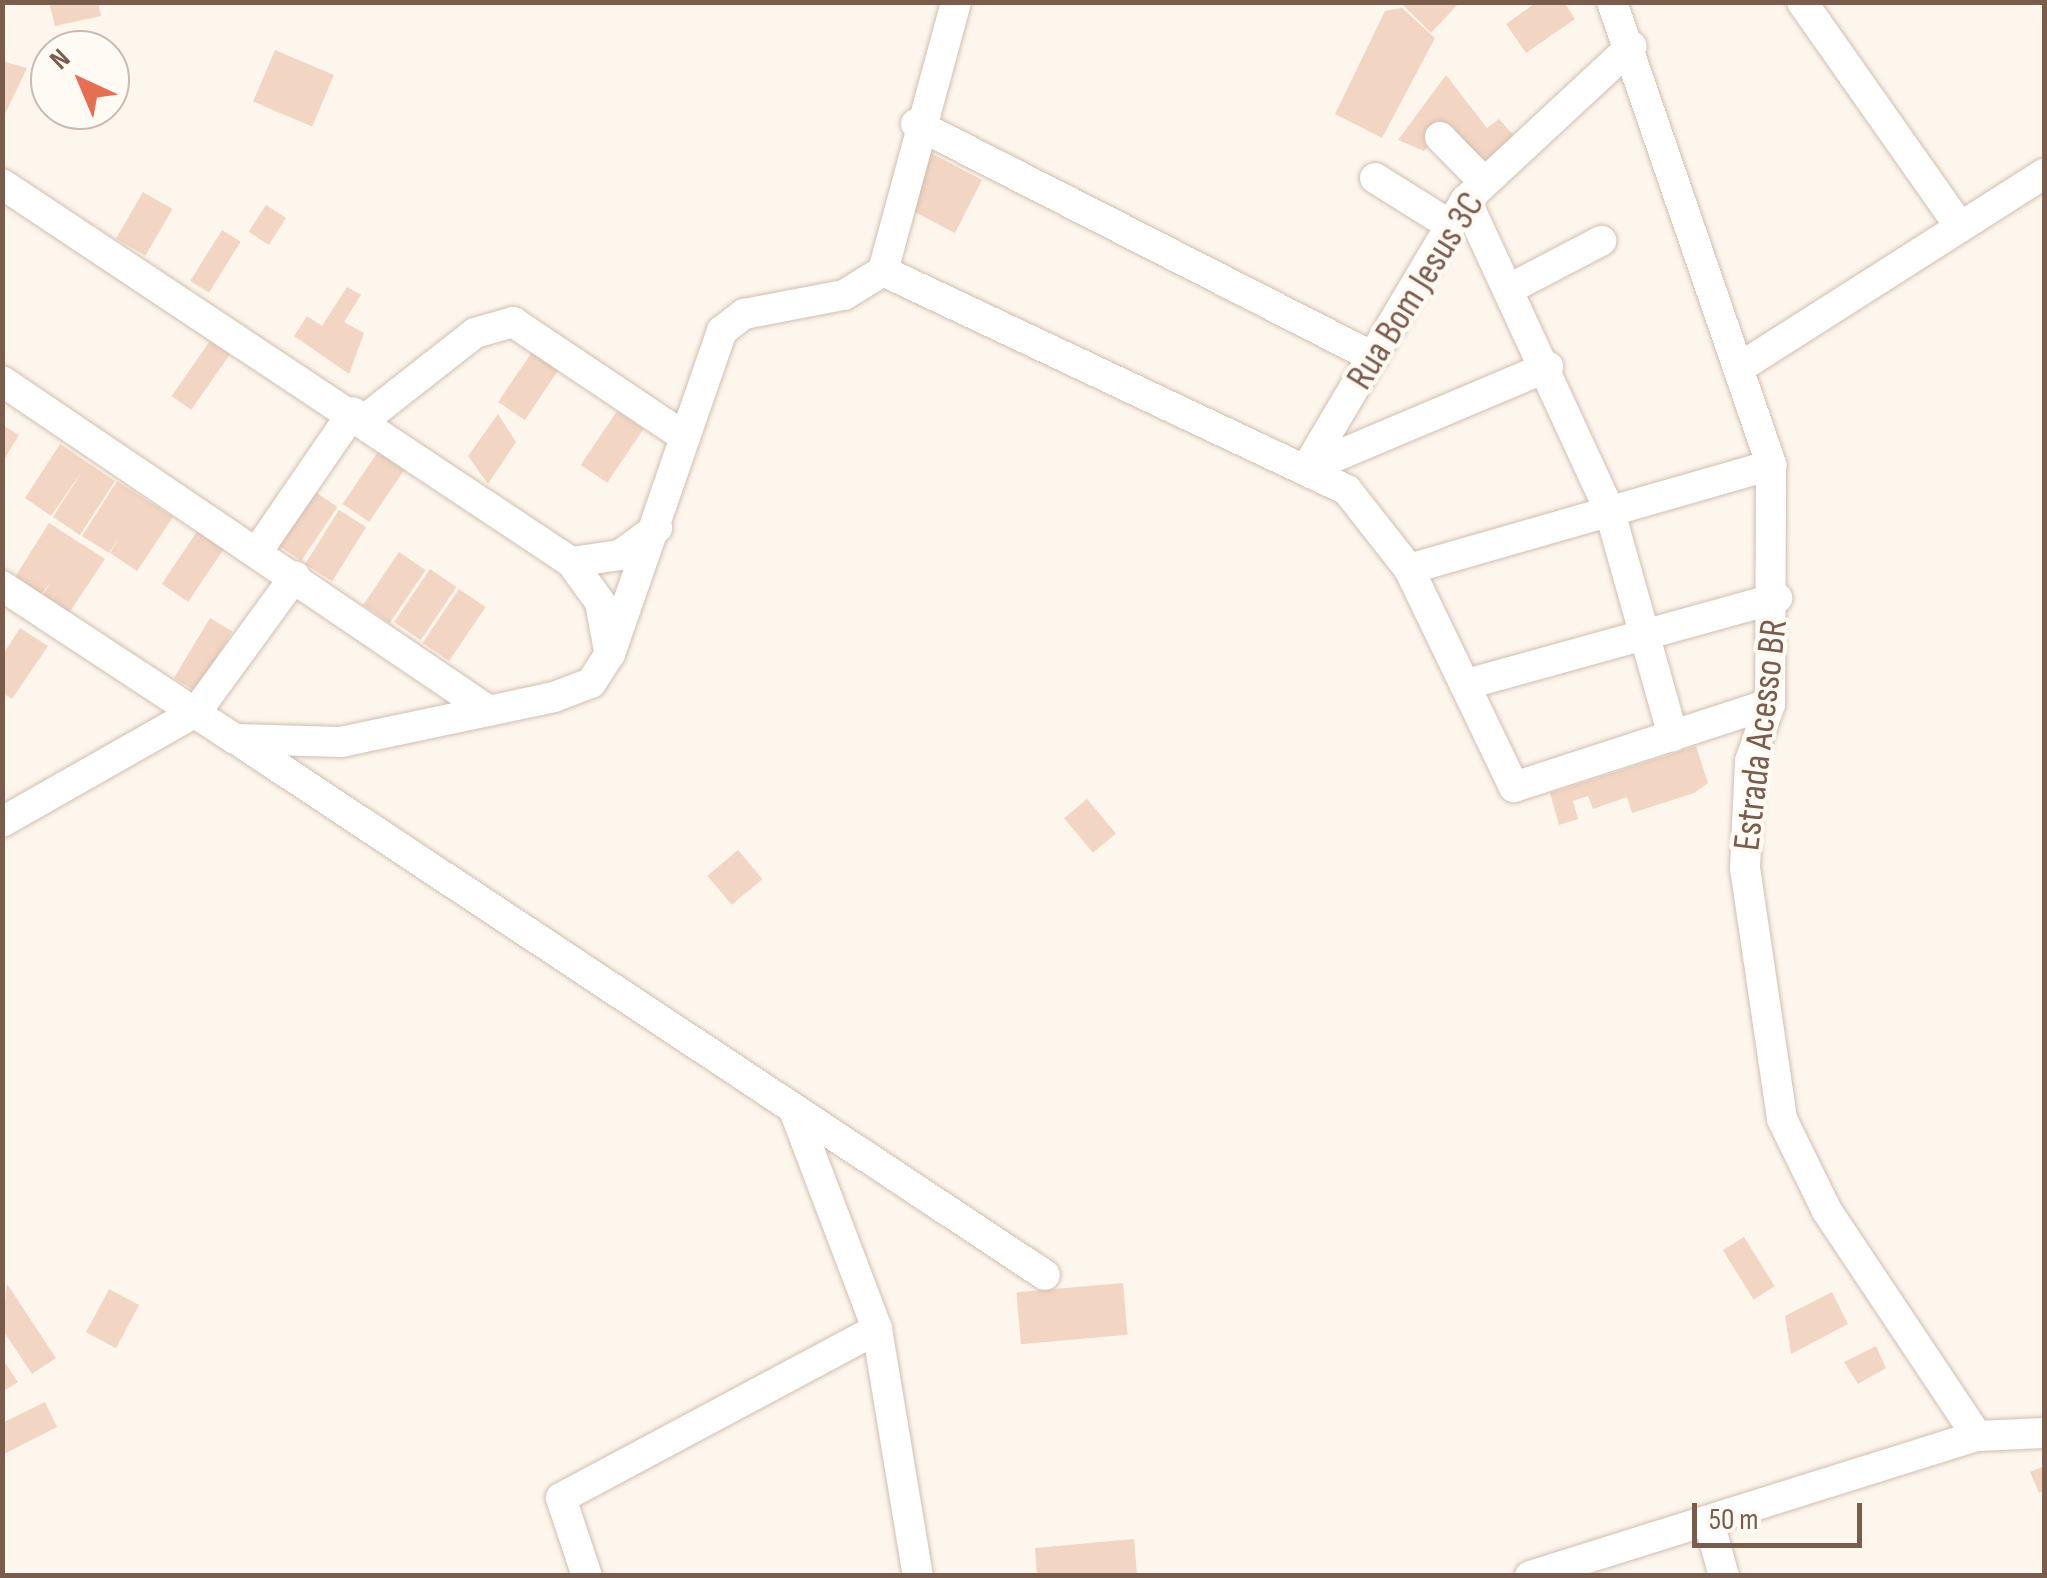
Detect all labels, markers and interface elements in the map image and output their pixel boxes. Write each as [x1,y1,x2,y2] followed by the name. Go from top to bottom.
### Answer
[30,30,130,130] north arrow
[43,42,77,77] text: N
[1337,184,1495,398] street label: Rua Bom Jesus 3C
[1724,617,1798,853] street label: Estrada Acesso BR
[1697,1483,1867,1545] scale bar
[1709,1502,1758,1538] text: 50 m

